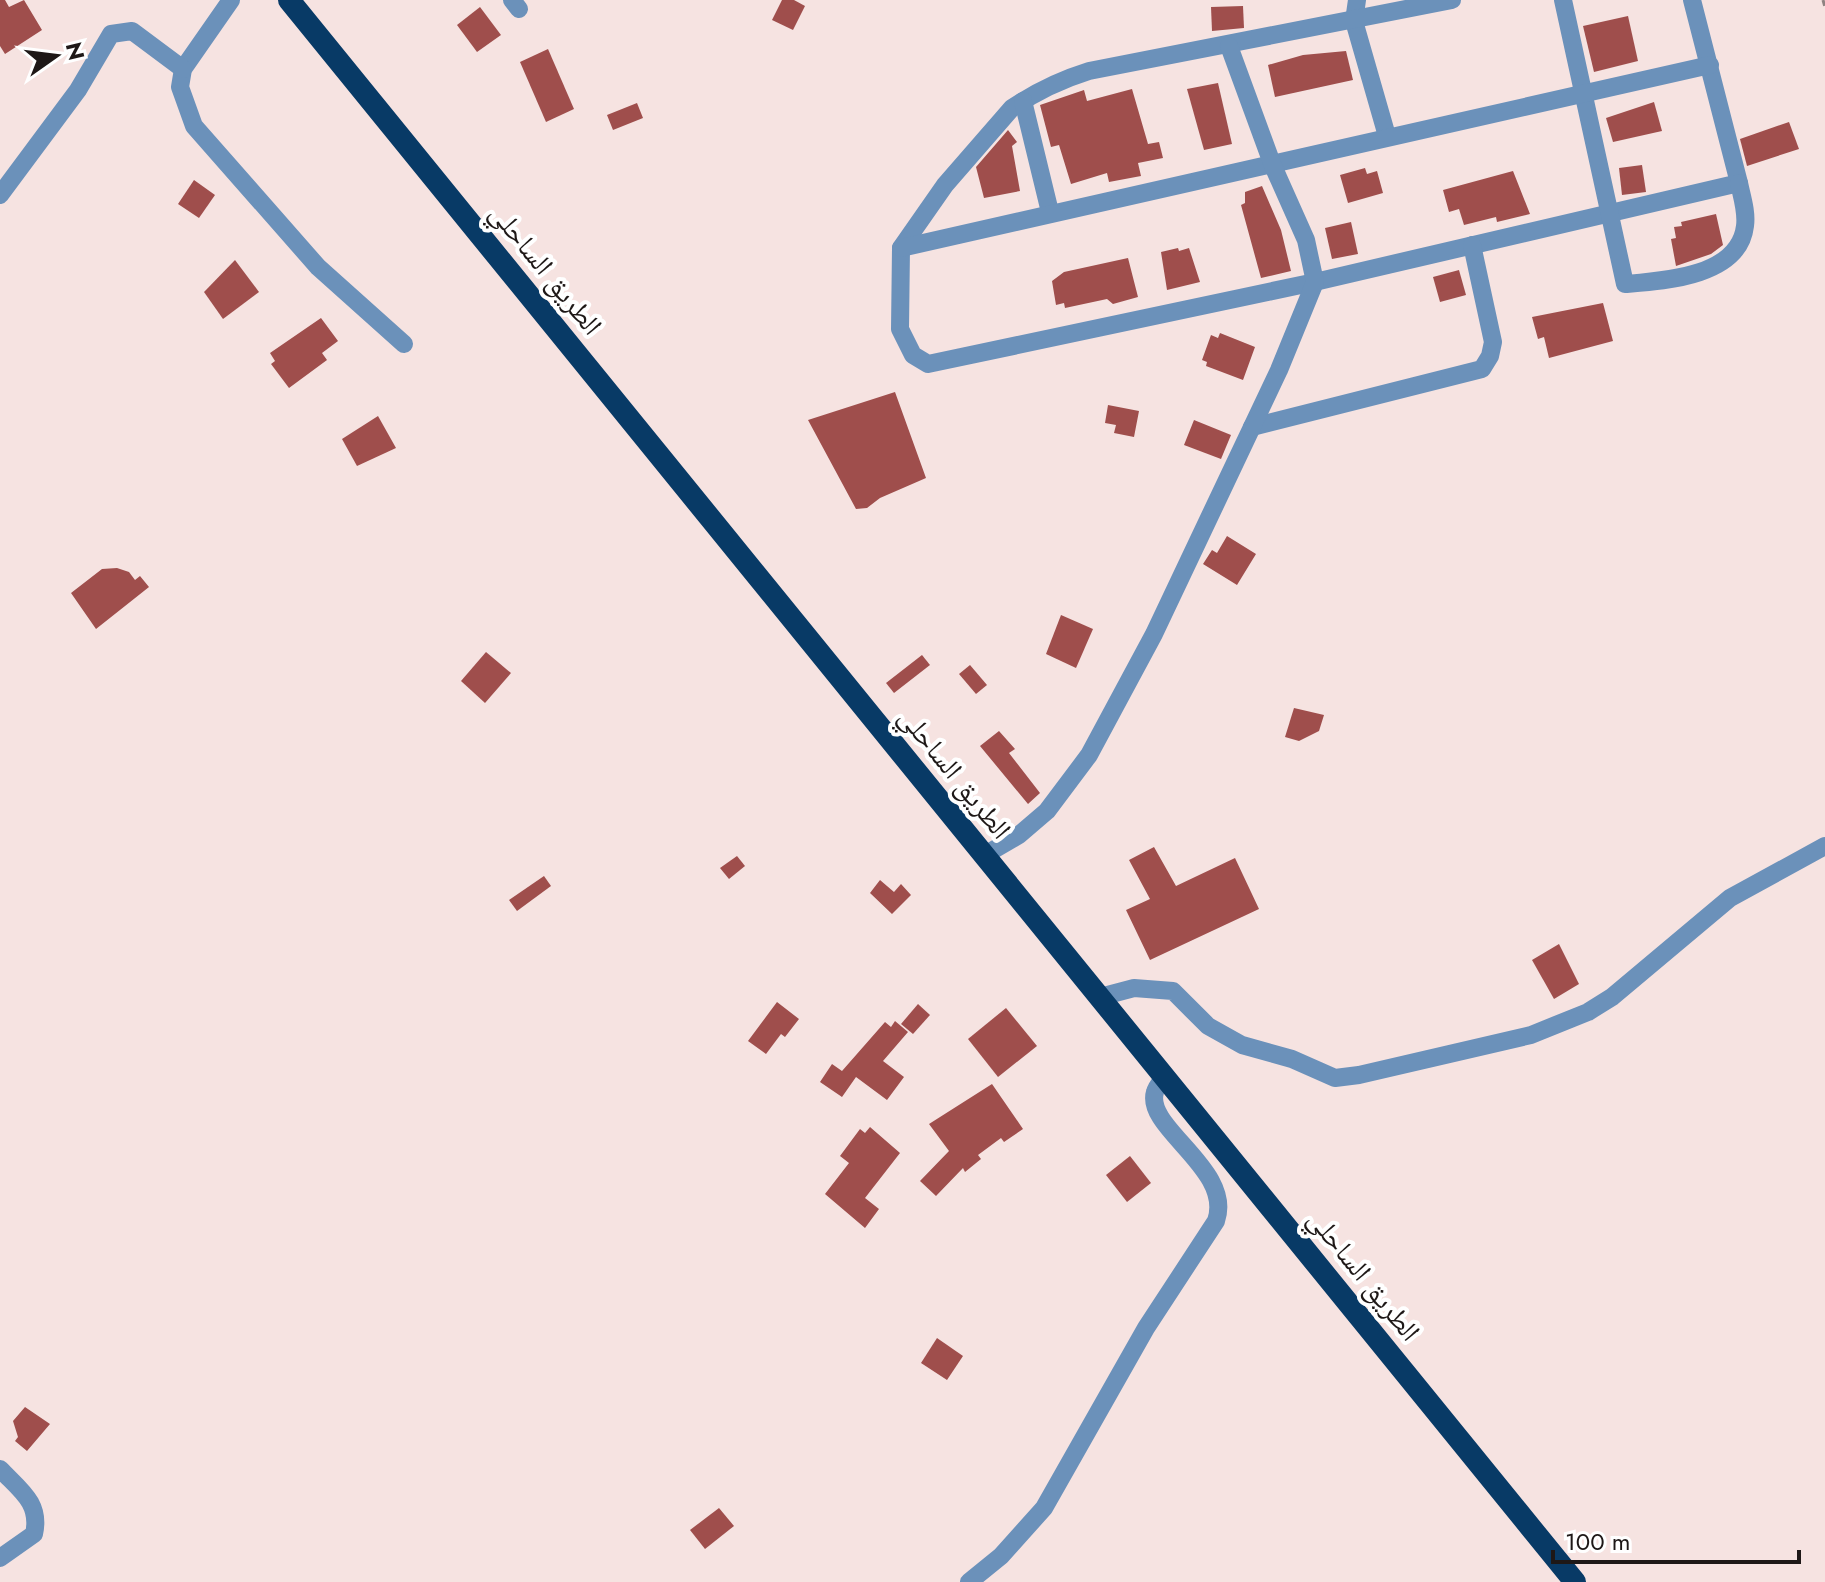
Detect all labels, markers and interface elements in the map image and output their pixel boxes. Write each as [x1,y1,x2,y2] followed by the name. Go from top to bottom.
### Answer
[16,16,96,96] north arrow
[58,39,93,64] text: N
[478,194,612,345] street label: الطريق الساحلي
[887,698,1021,849] street label: الطريق الساحلي
[1296,1200,1430,1351] street label: الطريق الساحلي
[1553,1514,1799,1564] scale bar
[1565,1524,1631,1559] text: 100 m

